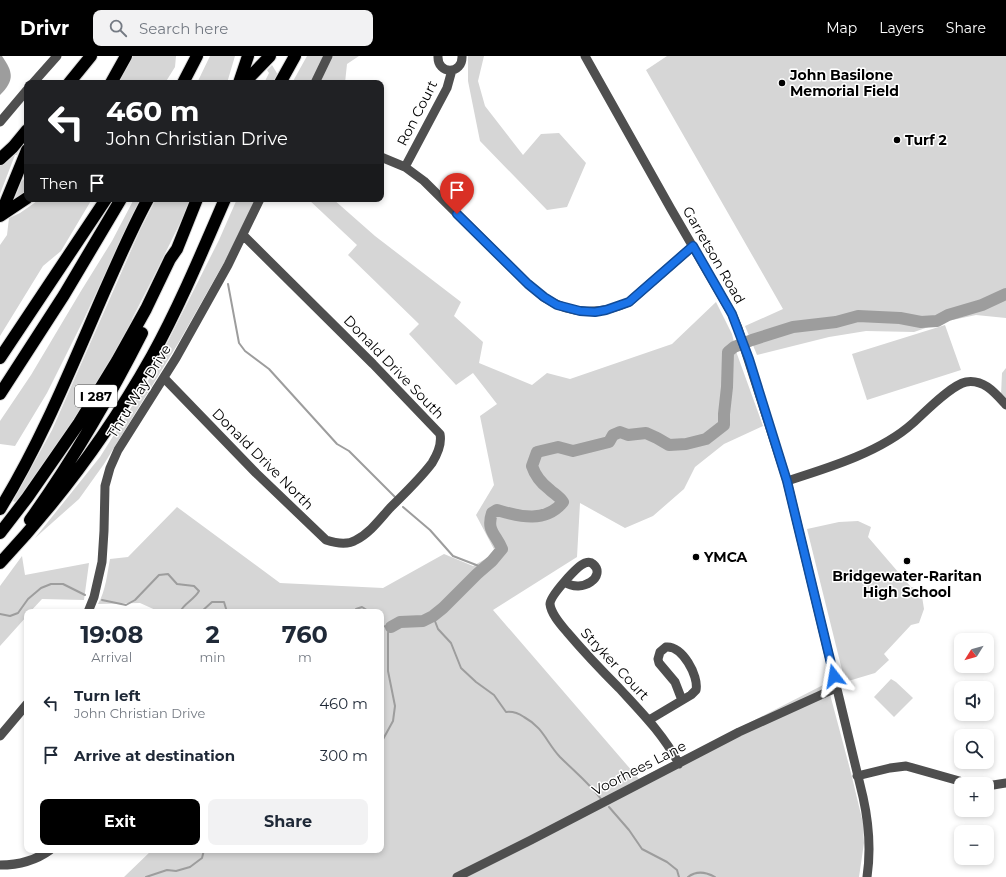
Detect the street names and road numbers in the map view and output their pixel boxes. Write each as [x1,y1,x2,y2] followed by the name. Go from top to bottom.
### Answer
[393,77,441,149] street label: Ron Court
[679,203,749,307] street label: Garretson Road
[340,311,448,423] street label: Donald Drive South
[103,341,175,441] street label: Thru Way Drive
[75,385,117,407] road number: I 287
[208,404,318,514] street label: Donald Drive North
[577,624,653,704] street label: Stryker Court
[589,737,689,799] street label: Voorhees Lane

